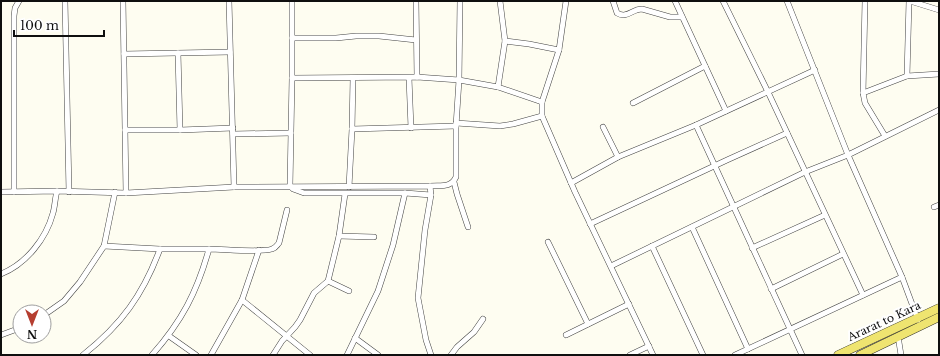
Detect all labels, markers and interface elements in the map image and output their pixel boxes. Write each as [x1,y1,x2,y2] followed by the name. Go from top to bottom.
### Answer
[14,12,104,38] scale bar
[20,18,59,33] text: 100 m
[844,298,924,344] street label: Ararat to Kara
[12,304,52,344] north arrow
[26,327,37,341] text: N

